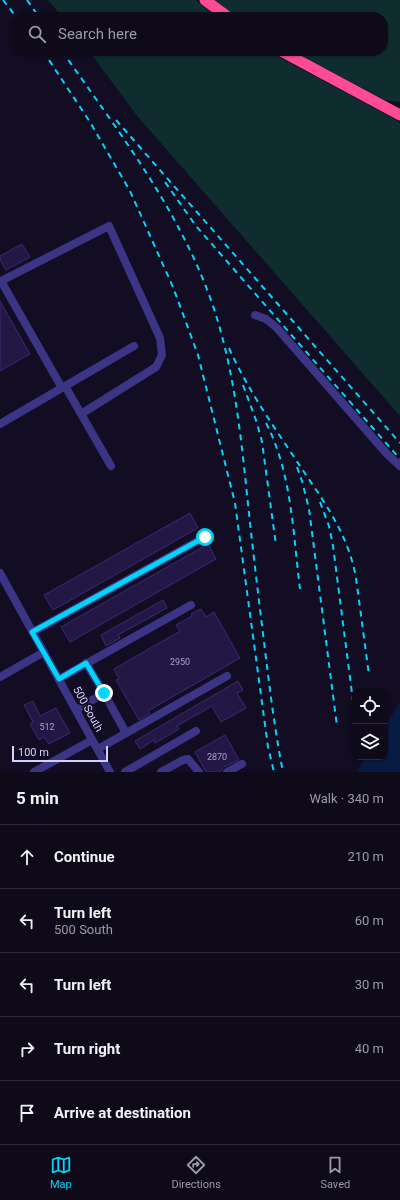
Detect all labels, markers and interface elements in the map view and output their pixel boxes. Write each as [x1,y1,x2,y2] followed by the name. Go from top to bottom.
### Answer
[12,12,388,56] search box
[26,23,48,45] icon: search
[58,25,137,43] text: Search here
[196,528,214,546] route start
[170,657,190,667] house number: 2950
[70,684,106,734] street label: 500 South
[95,684,113,702] route end
[352,688,388,760] map controls
[352,688,388,724] button: locate
[39,722,55,732] house number: 512
[352,724,388,760] button: layers
[12,744,108,763] scale bar
[18,746,49,759] text: 100 m
[207,752,227,762] house number: 2870
[16,788,59,808] text: 5 min
[309,791,384,806] text: Walk · 340 m
[16,846,38,868] icon: ahead
[54,848,115,866] text: Continue
[347,849,384,864] text: 210 m
[54,904,111,922] text: Turn left
[16,910,38,932] icon: left
[355,913,384,928] text: 60 m
[54,922,113,937] text: 500 South
[16,974,38,996] icon: left
[54,976,111,994] text: Turn left
[355,977,384,992] text: 30 m
[16,1038,38,1060] icon: right
[54,1040,120,1058] text: Turn right
[355,1041,384,1056] text: 40 m
[16,1102,38,1124] icon: arrive
[54,1104,191,1122] text: Arrive at destination
[50,1154,72,1191] tab: Map
[171,1154,221,1191] tab: Directions
[320,1154,350,1191] tab: Saved

